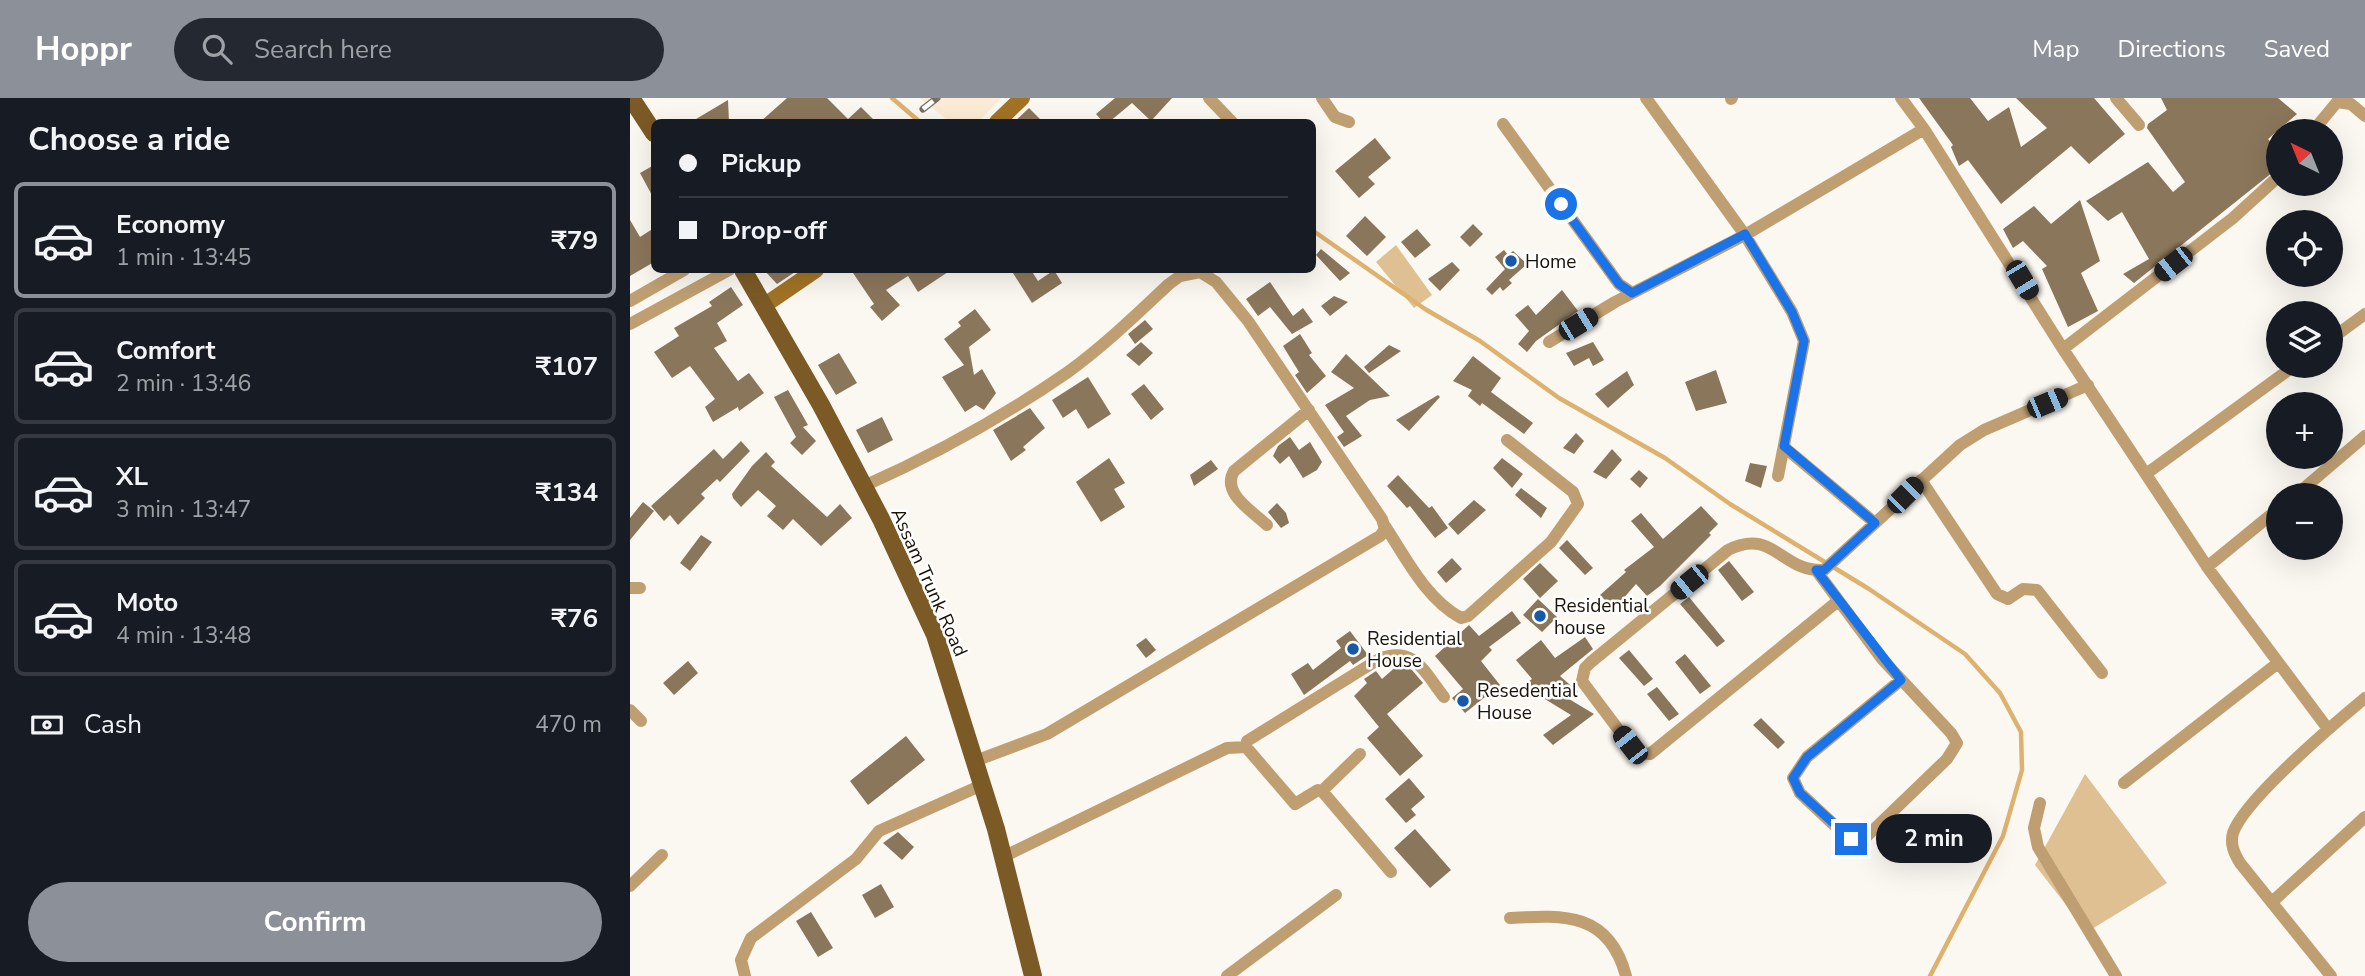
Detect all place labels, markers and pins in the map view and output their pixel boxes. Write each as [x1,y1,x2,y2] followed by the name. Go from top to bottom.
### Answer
[1525,249,1576,275] place label: Home
[1503,253,1519,269] marker: Home
[1554,593,1649,641] place label: Residential house
[1532,608,1548,624] marker: Residential house
[1367,626,1462,674] place label: Residential House
[1345,641,1361,657] marker: Residential House
[1477,678,1578,726] place label: Resedential House
[1455,693,1471,709] marker: Resedential House

